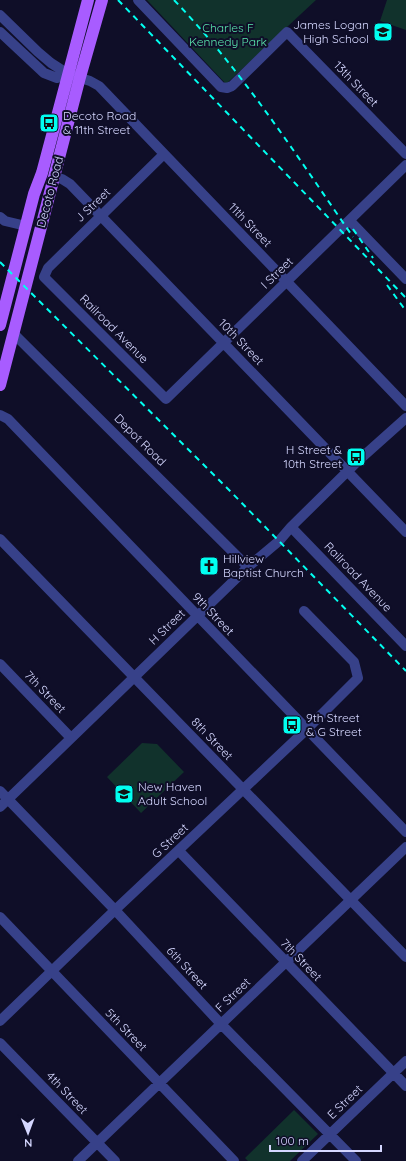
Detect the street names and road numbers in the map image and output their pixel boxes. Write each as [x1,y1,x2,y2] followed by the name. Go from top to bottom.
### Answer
[331,58,382,110] street label: 13th Street
[33,155,66,229] street label: Decoto Road
[72,184,113,225] street label: J Street
[226,199,275,250] street label: 11th Street
[257,254,296,292] street label: I Street
[77,291,152,366] street label: Railroad Avenue
[216,315,267,368] street label: 10th Street
[111,411,169,469] street label: Depot Road
[321,539,396,615] street label: Railroad Avenue
[189,589,237,638] street label: 9th Street
[145,606,188,648] street label: H Street
[22,667,69,716] street label: 7th Street
[188,714,236,763] street label: 8th Street
[148,820,191,861] street label: G Street
[278,935,325,984] street label: 7th Street
[164,943,211,992] street label: 6th Street
[212,974,253,1015] street label: F Street
[102,1005,150,1054] street label: 5th Street
[43,1068,91,1117] street label: 4th Street
[324,1081,365,1122] street label: E Street

